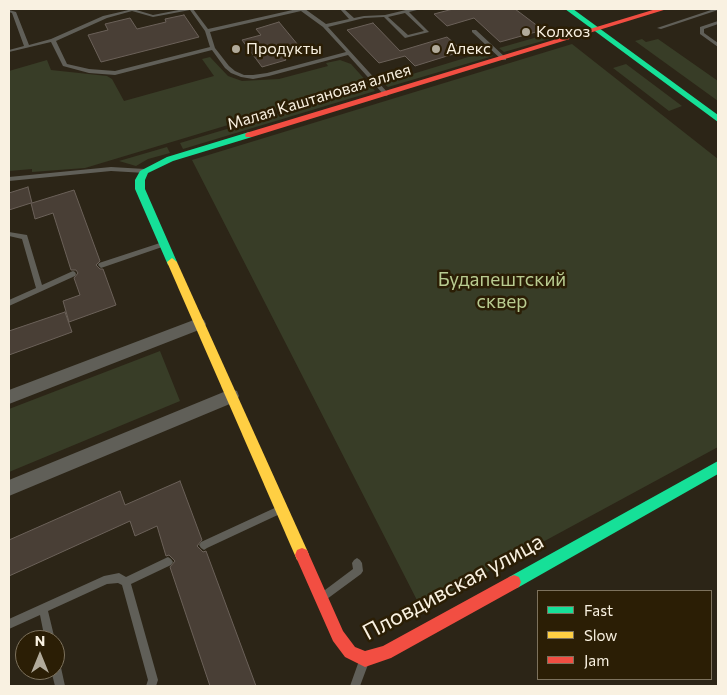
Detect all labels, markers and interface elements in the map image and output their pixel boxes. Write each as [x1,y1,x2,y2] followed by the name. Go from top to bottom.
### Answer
[536,22,590,42] place label: Колхоз
[520,26,532,38] marker: Колхоз
[246,39,322,59] place label: Продукты
[446,39,491,59] place label: Алекс
[230,43,242,55] marker: Продукты
[430,43,442,55] marker: Алекс
[225,60,413,134] street label: Малая Каштановая аллея
[438,269,566,313] park label: Будапештский сквер
[358,528,548,646] street label: Пловдивская улица
[537,590,712,680] legend
[584,601,613,619] text: Fast
[584,626,617,644] text: Slow
[15,630,65,680] north arrow
[35,632,45,649] text: N
[584,651,609,669] text: Jam

